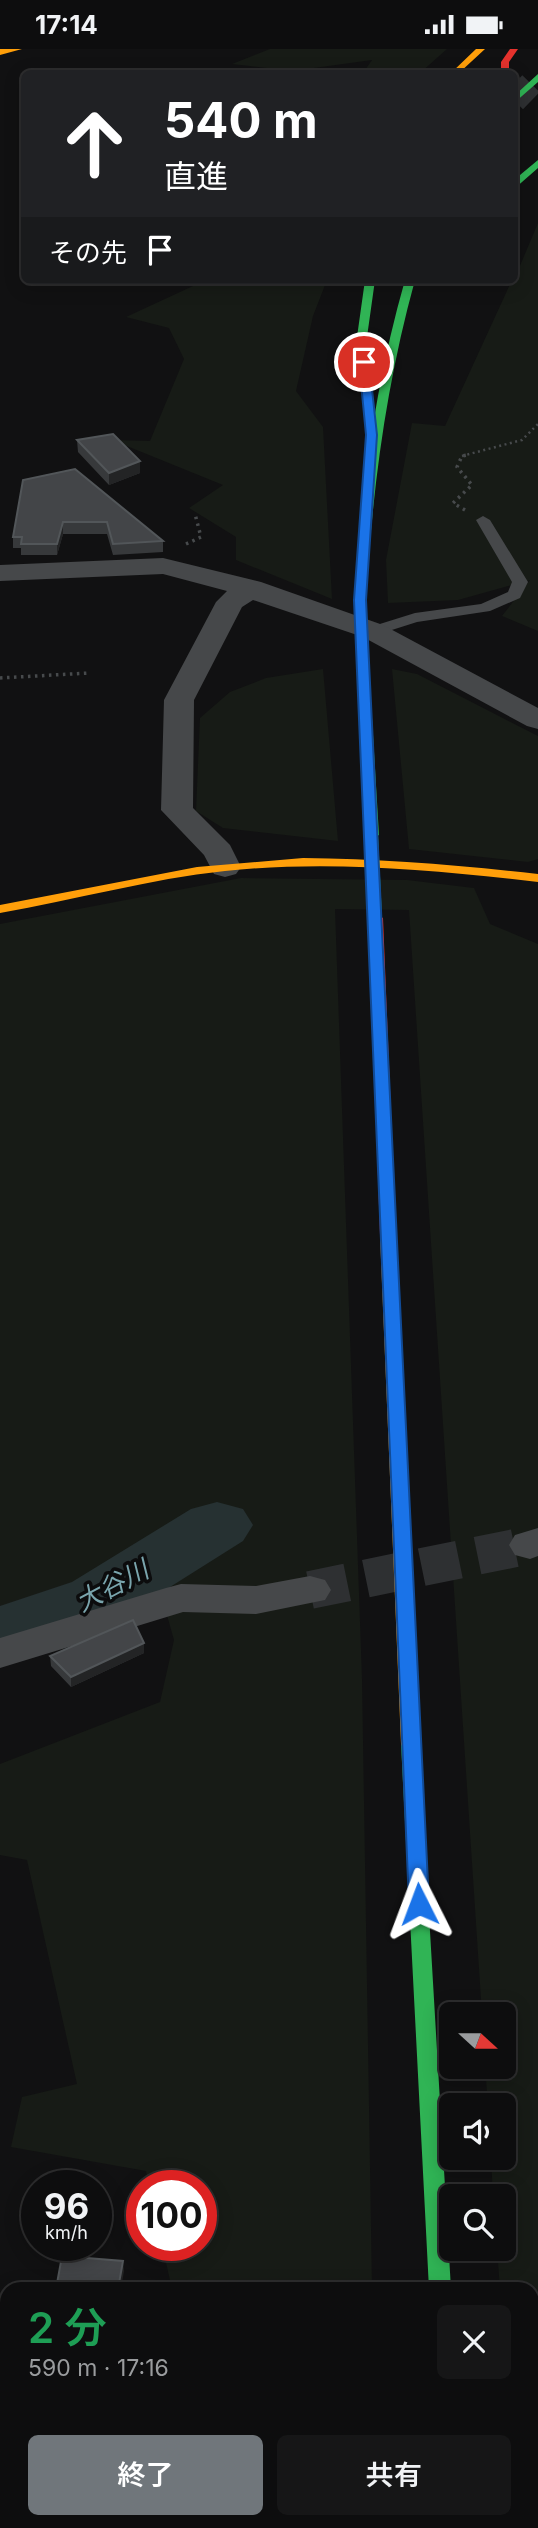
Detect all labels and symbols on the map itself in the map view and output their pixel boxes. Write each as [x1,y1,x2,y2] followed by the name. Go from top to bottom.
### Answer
[334,332,394,392] pin
[70,1552,156,1618] water label: 大谷川
[382,1867,456,1941] position arrow
[439,2002,516,2079] north arrow
[126,2170,217,2261] speed limit sign: 100

